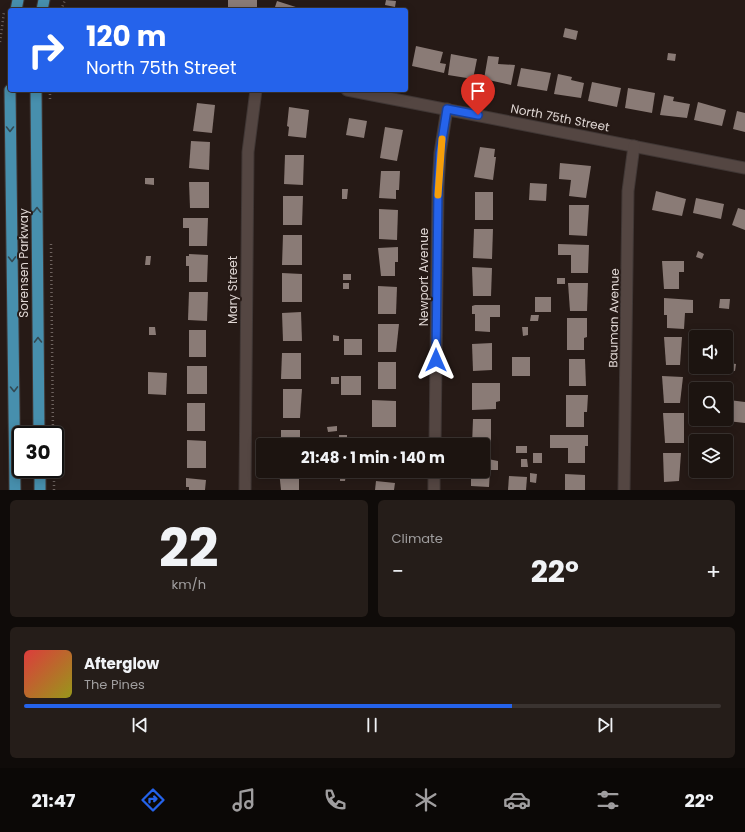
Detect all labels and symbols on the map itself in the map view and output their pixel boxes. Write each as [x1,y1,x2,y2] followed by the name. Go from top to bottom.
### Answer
[461,74,495,115] pin
[509,100,611,135] street label: North 75th Street
[6,126,14,132] one-way arrow
[33,207,41,213] one-way arrow
[15,208,32,318] street label: Sorensen Parkway
[415,228,432,326] street label: Newport Avenue
[8,256,16,262] one-way arrow
[224,256,241,324] street label: Mary Street
[604,268,623,368] street label: Bauman Avenue
[34,337,42,343] one-way arrow
[415,339,457,381] position arrow
[9,386,18,392] one-way arrow
[12,426,64,478] speed limit sign: 30

